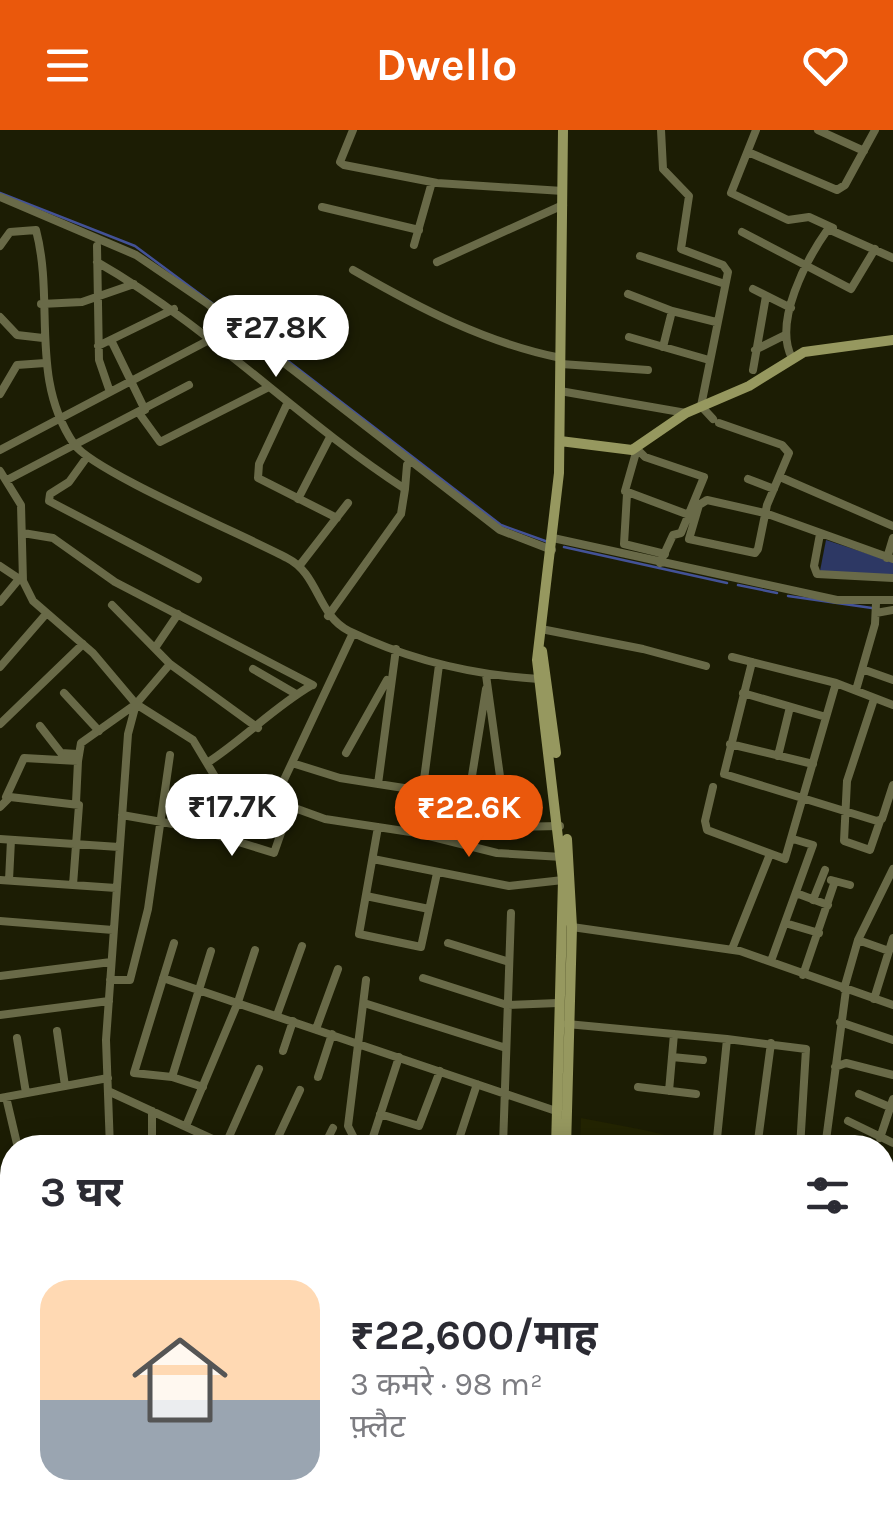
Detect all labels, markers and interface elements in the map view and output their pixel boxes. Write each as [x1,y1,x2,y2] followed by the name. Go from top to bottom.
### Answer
[40,38,95,93] icon: menu
[798,38,853,93] icon: heart
[376,39,517,91] text: Dwello
[195,295,357,380] pin: ₹27.8K
[225,309,327,346] text: ₹27.8K
[151,774,313,859] pin: ₹17.7K
[388,775,550,860] pin: ₹22.6K
[187,788,277,825] text: ₹17.7K
[417,789,521,826] text: ₹22.6K
[40,1167,123,1217] text: 3 घर
[800,1168,855,1223] icon: filters
[350,1310,597,1360] text: ₹22,600/माह
[120,1320,240,1440] icon: home
[350,1366,543,1403] text: 3 कमरे · 98 m²
[350,1408,405,1445] text: फ़्लैट

